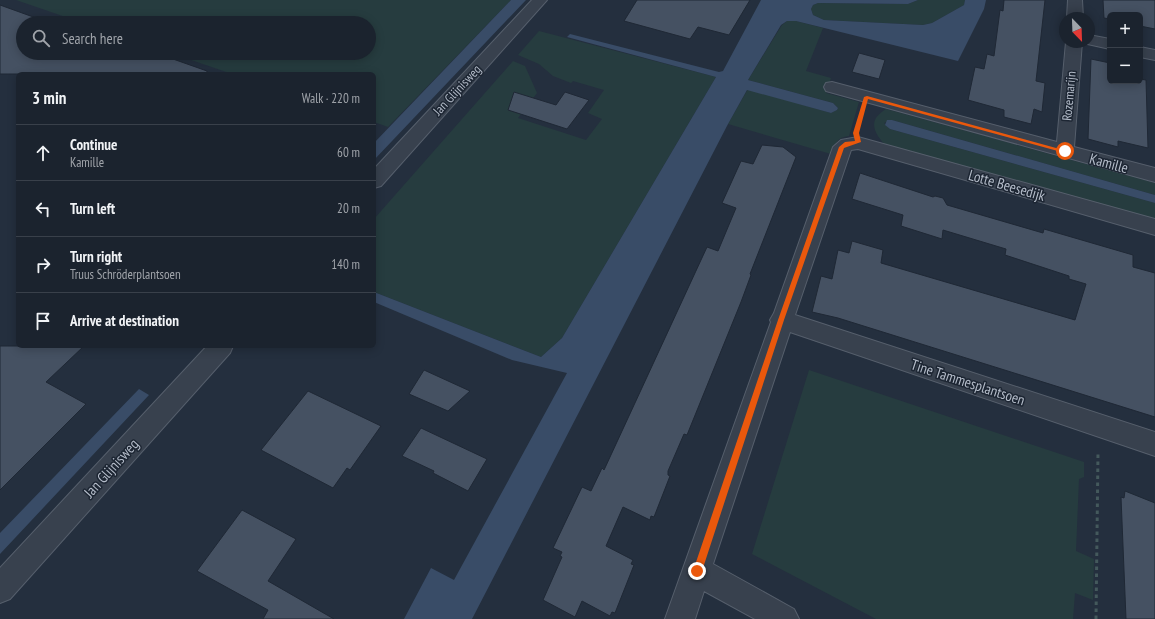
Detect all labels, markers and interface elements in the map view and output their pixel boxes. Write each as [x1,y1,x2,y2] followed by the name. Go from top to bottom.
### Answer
[1059,12,1095,48] north arrow
[1107,12,1143,84] map controls
[1107,12,1143,48] button: +
[16,16,376,60] search box
[30,27,52,49] icon: search
[62,29,123,48] text: Search here
[1107,48,1143,84] button: −
[429,61,485,120] street label: Jan Glijnisweg
[1058,70,1080,121] street label: Rozemarijn
[32,87,66,109] text: 3 min
[302,90,360,107] text: Walk · 220 m
[70,135,117,154] text: Continue
[32,142,54,164] icon: ahead
[1056,142,1074,160] route start
[337,144,360,161] text: 60 m
[1088,149,1130,177] street label: Kamille
[70,154,104,171] text: Kamille
[966,165,1048,205] street label: Lotte Beesedijk
[32,198,54,220] icon: left
[70,199,115,218] text: Turn left
[337,200,360,217] text: 20 m
[70,247,122,266] text: Turn right
[32,254,54,276] icon: right
[331,256,360,273] text: 140 m
[70,266,181,283] text: Truus Schröderplantsoen
[32,310,54,332] icon: arrive
[70,311,179,330] text: Arrive at destination
[909,355,1027,409] street label: Tine Tammesplantsoen
[79,435,142,502] street label: Jan Glijnisweg
[688,562,706,580] route end

